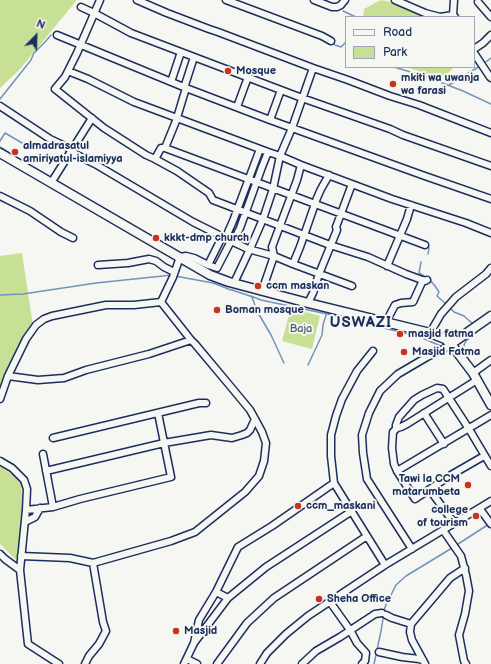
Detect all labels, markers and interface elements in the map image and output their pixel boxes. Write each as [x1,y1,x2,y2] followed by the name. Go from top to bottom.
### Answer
[16,16,56,56] north arrow
[345,16,475,68] legend
[35,17,47,32] text: N
[383,25,412,40] text: Road
[383,45,407,60] text: Park
[236,64,276,78] place label: Mosque
[223,66,233,76] marker: Mosque
[401,71,479,97] place label: mkiti wa uwanja wa farasi
[388,79,398,89] marker: mkiti wa uwanja wa farasi
[23,139,123,165] place label: almadrasatul amiriyatul-islamiyya
[10,147,20,157] marker: almadrasatul amiriyatul-islamiyya
[164,231,249,245] place label: kkkt-dmp church
[151,233,161,243] marker: kkkt-dmp church
[266,279,329,293] place label: ccm maskan
[253,281,263,291] marker: ccm maskan
[225,303,304,317] place label: Boman mosque
[212,305,222,315] marker: Boman mosque
[330,314,392,332] district label: USWAZI
[290,322,312,336] park label: Baja
[408,327,474,341] place label: masjid fatma
[395,329,405,339] marker: masjid fatma
[412,345,480,359] place label: Masjid Fatma
[399,347,409,357] marker: Masjid Fatma
[392,472,460,498] place label: Tawi la CCM matarumbeta
[463,480,473,490] marker: Tawi la CCM matarumbeta
[306,499,375,513] place label: ccm_maskani
[293,501,303,511] marker: ccm_maskani
[417,503,468,529] place label: college of tourism
[471,511,481,521] marker: college of tourism
[327,592,391,606] place label: Sheha Office
[314,594,324,604] marker: Sheha Office
[184,624,217,638] place label: Masjid
[171,626,181,636] marker: Masjid

